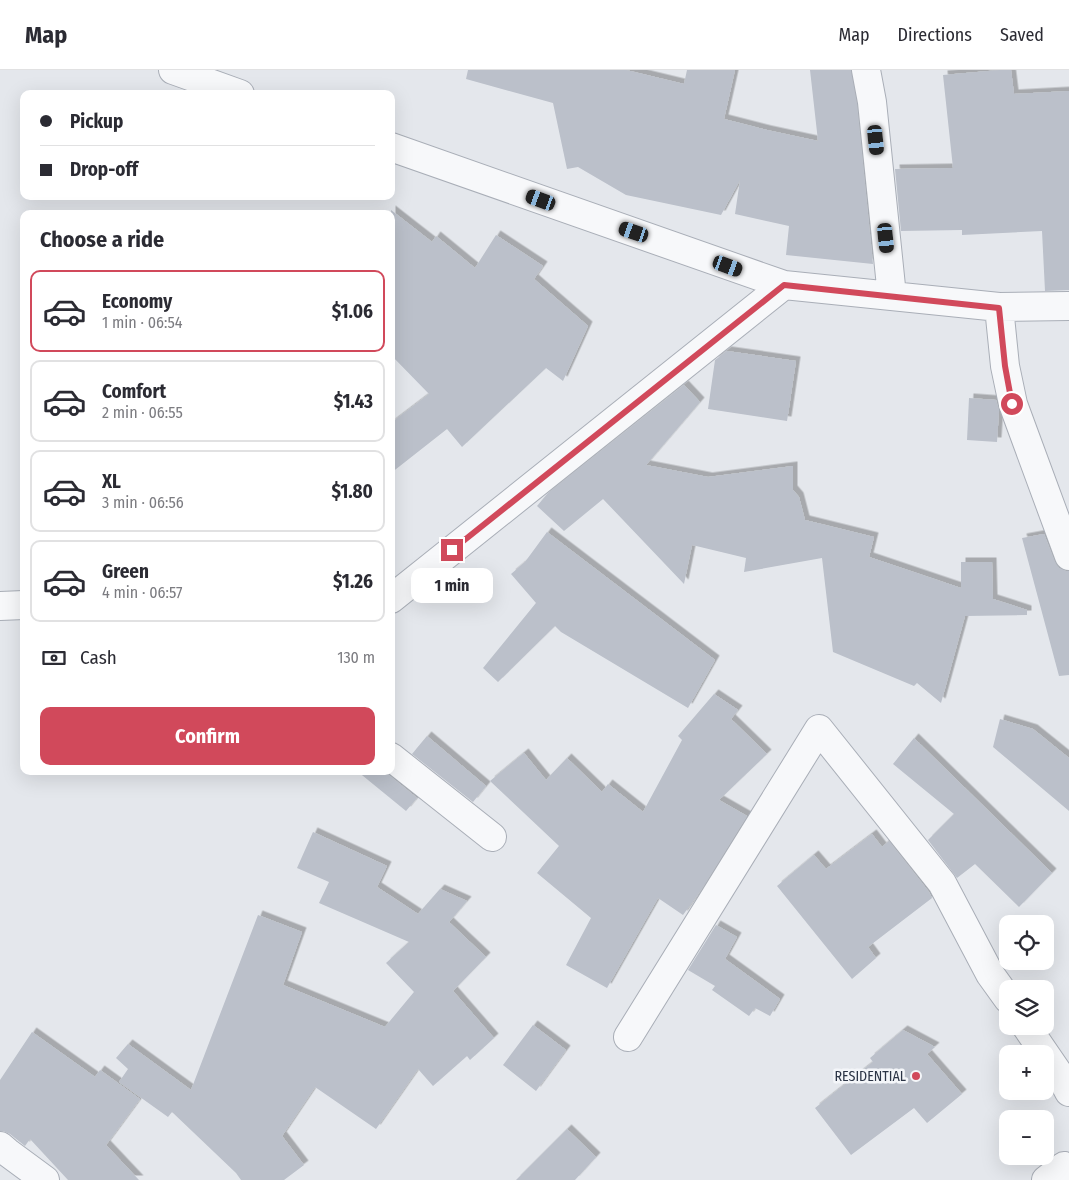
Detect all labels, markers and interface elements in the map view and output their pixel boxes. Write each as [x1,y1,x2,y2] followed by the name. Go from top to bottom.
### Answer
[25,21,67,49] text: Map
[838,24,870,46] text: Map
[898,24,972,46] text: Directions
[1000,24,1044,46] text: Saved
[70,110,123,133] text: Pickup
[866,124,885,156] car
[70,158,138,181] text: Drop-off
[524,188,557,212] car
[617,220,650,244] car
[876,222,895,254] car
[40,226,164,253] text: Choose a ride
[711,254,744,278] car
[42,289,87,334] icon: car
[102,290,172,313] text: Economy
[332,300,373,323] text: $1.06
[102,313,183,332] text: 1 min · 06:54
[42,379,87,424] icon: car
[102,380,166,403] text: Comfort
[334,390,373,413] text: $1.43
[1001,393,1023,415] route start
[102,403,183,422] text: 2 min · 06:55
[42,469,87,514] icon: car
[102,470,121,493] text: XL
[331,480,373,503] text: $1.80
[102,493,184,512] text: 3 min · 06:56
[441,539,463,561] route end
[42,559,87,604] icon: car
[102,560,149,583] text: Green
[411,568,493,602] callout: 1 min
[333,570,373,593] text: $1.26
[435,576,469,595] text: 1 min
[102,583,182,602] text: 4 min · 06:57
[40,644,68,672] icon: cash
[80,646,117,669] text: Cash
[337,648,375,667] text: 130 m
[40,707,375,765] button: Confirm
[999,915,1054,1165] map controls
[999,915,1054,970] button: locate
[999,980,1054,1035] button: layers
[999,1045,1054,1100] button: +
[834,1068,906,1085] place label: RESIDENTIAL
[910,1070,922,1082] marker: RESIDENTIAL
[999,1110,1054,1165] button: −

